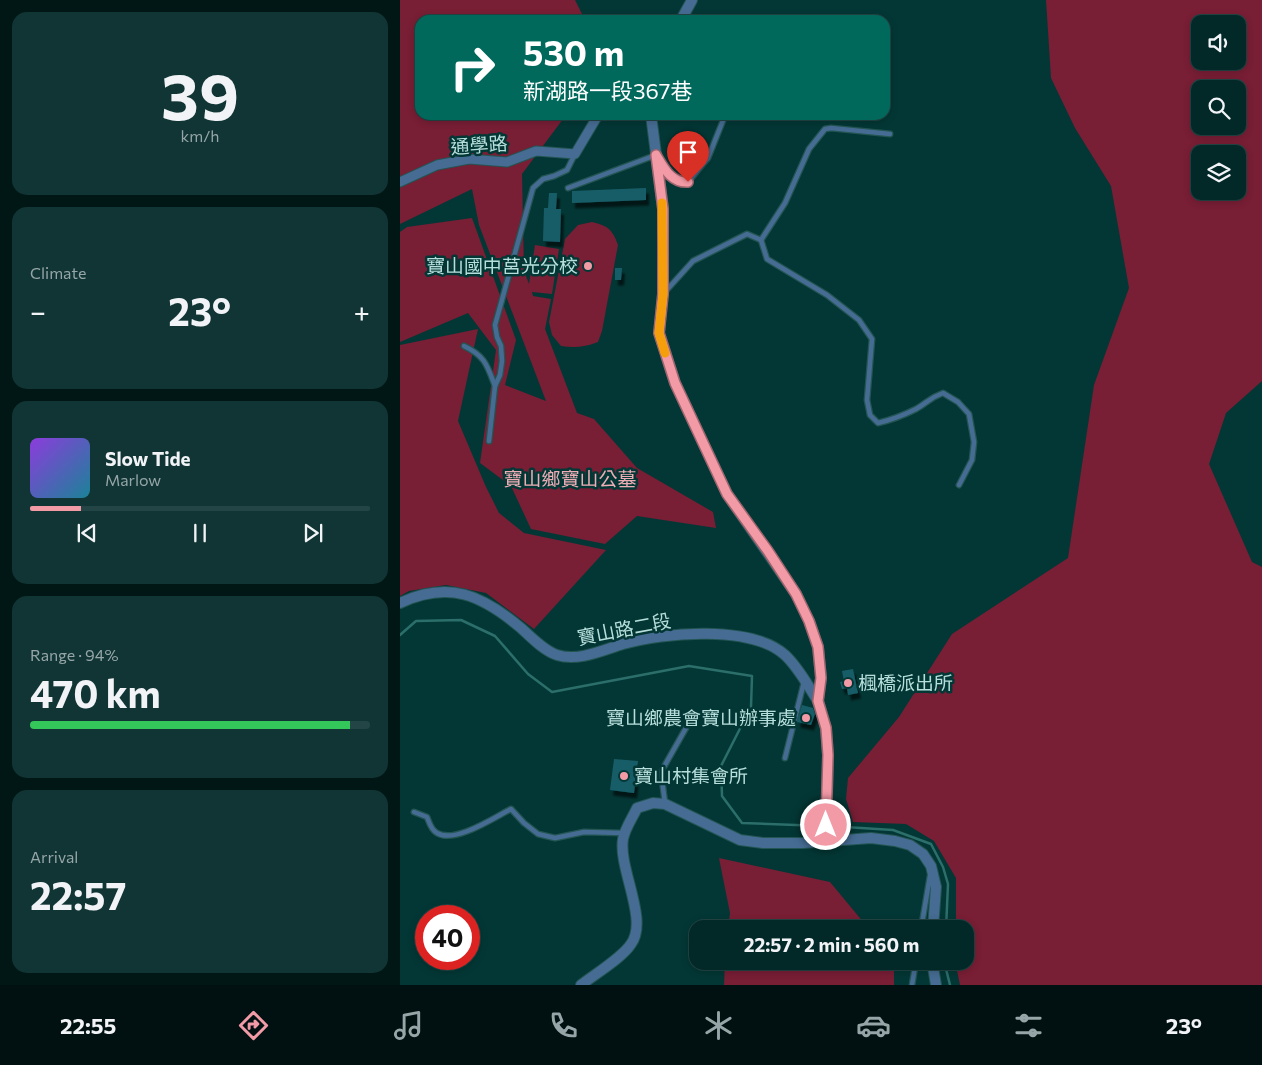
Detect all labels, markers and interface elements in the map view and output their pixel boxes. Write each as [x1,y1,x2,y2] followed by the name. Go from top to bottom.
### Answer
[1191,15,1246,200] map controls
[1191,15,1246,70] button: sound
[523,30,624,73] text: 530 m
[440,35,505,100] icon: right
[161,54,239,133] text: 39
[523,77,692,104] text: 新湖路一段367巷
[1191,80,1246,135] button: search
[181,126,219,145] text: km/h
[450,131,508,158] street label: 通學路
[667,131,709,182] pin
[674,138,702,166] icon: arrive
[1191,145,1246,200] button: layers
[426,254,578,277] place label: 寶山國中莒光分校
[582,260,594,272] marker: 寶山國中莒光分校
[30,263,86,282] text: Climate
[168,287,231,334] text: 23°
[30,294,46,328] text: −
[354,294,370,328] text: +
[105,447,191,470] text: Slow Tide
[503,467,637,490] park label: 寶山鄉寶山公墓
[105,470,161,489] text: Marlow
[73,519,101,547] icon: previous
[186,519,214,547] icon: pause
[299,519,327,547] icon: next
[575,608,673,649] street label: 寶山路二段
[30,645,118,664] text: Range · 94%
[30,669,161,716] text: 470 km
[858,671,953,694] place label: 楓橋派出所
[842,677,854,689] marker: 楓橋派出所
[606,706,796,729] place label: 寶山鄉農會寶山辦事處
[800,712,812,724] marker: 寶山鄉農會寶山辦事處
[634,764,748,787] place label: 寶山村集會所
[618,770,630,782] marker: 寶山村集會所
[799,798,851,850] position arrow
[30,847,78,866] text: Arrival
[30,871,126,918] text: 22:57
[415,905,480,970] speed limit sign: 40
[744,933,919,956] text: 22:57 · 2 min · 560 m
[236,1008,271,1043] icon: directions
[391,1008,426,1043] icon: music
[546,1008,581,1043] icon: phone
[701,1008,736,1043] icon: climate
[856,1008,891,1043] icon: car
[1011,1008,1046,1043] icon: filters
[60,1012,116,1039] text: 22:55
[1166,1012,1202,1039] text: 23°

